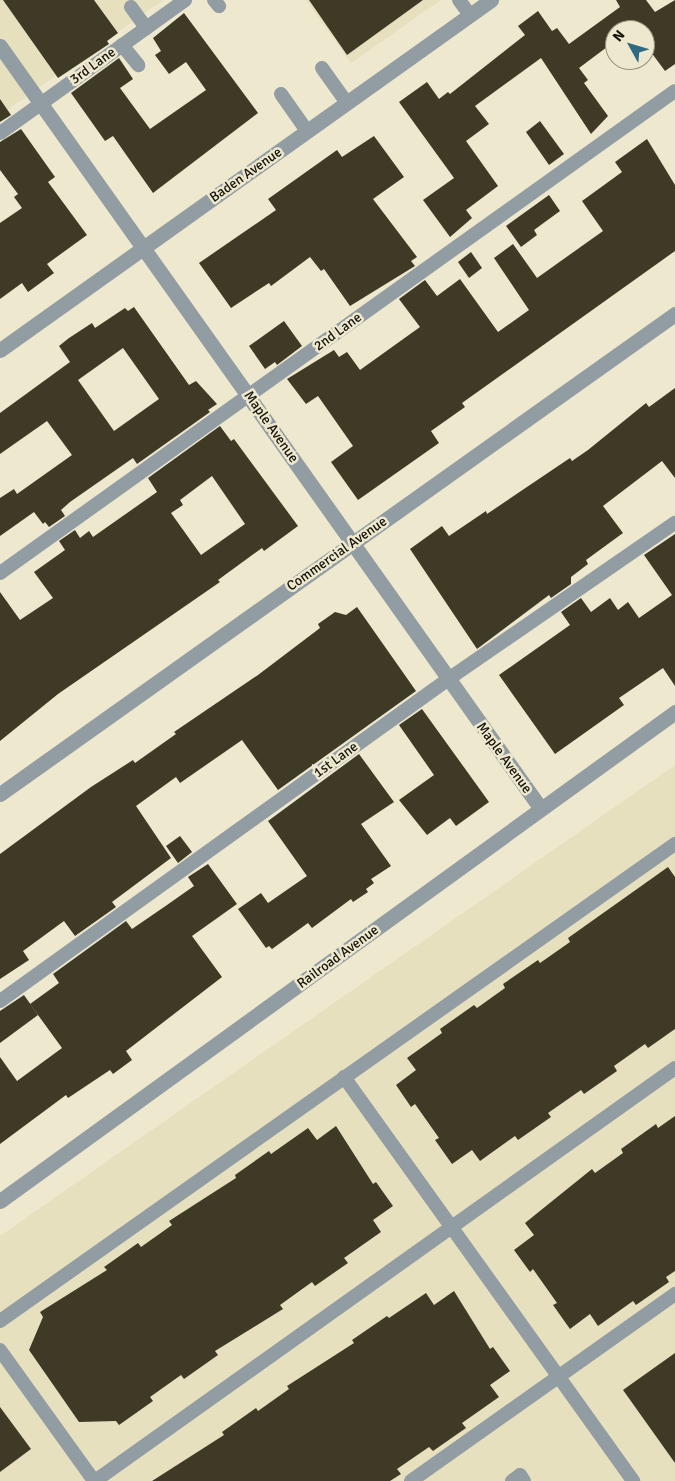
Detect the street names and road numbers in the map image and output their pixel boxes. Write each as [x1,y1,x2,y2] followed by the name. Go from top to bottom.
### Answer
[67,44,119,88] street label: 3rd Lane
[207,144,285,206] street label: Baden Avenue
[311,309,365,355] street label: 2nd Lane
[240,388,302,466] street label: Maple Avenue
[284,513,390,595] street label: Commercial Avenue
[473,719,535,797] street label: Maple Avenue
[311,738,361,782] street label: 1st Lane
[294,922,382,992] street label: Railroad Avenue

